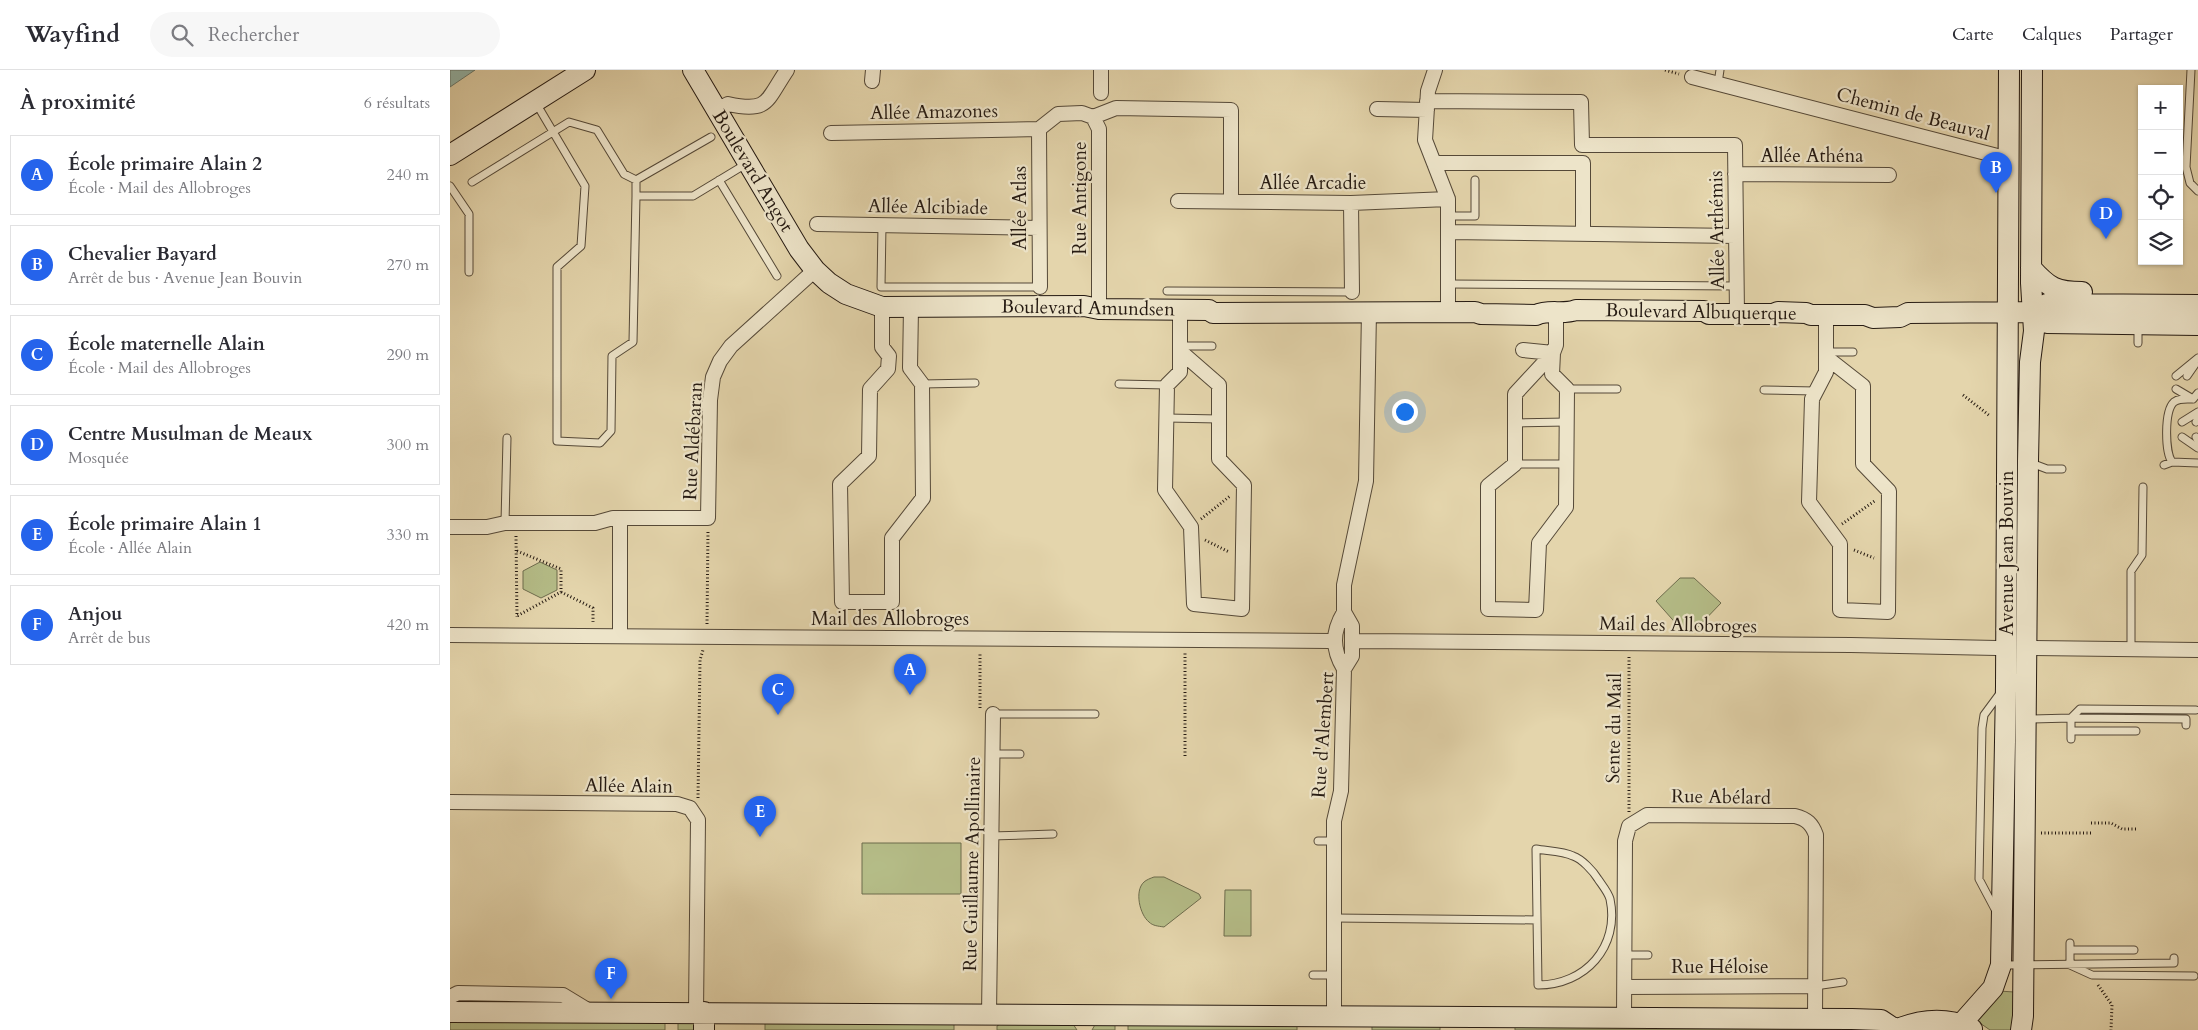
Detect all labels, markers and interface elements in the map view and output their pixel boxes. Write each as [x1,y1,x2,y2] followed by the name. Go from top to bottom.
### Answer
[150,12,500,57] search box
[25,18,120,51] text: Wayfind
[168,21,196,49] icon: search
[208,22,299,48] text: Rechercher
[1952,22,1994,47] text: Carte
[2022,22,2082,47] text: Calques
[2110,22,2173,47] text: Partager
[1834,81,1993,147] street label: Chemin de Beauval
[2138,85,2183,265] map controls
[2138,85,2183,130] button: +
[20,88,136,117] text: À proximité
[364,92,430,114] text: 6 résultats
[870,98,998,126] street label: Allée Amazones
[706,105,800,237] street label: Boulevard Angot
[2138,130,2183,175] button: −
[1067,141,1093,255] street label: Rue Antigone
[1760,143,1864,169] street label: Allée Athéna
[68,151,262,177] text: École primaire Alain 2
[1980,152,2012,193] pin: B
[31,164,43,186] text: A
[387,164,429,186] text: 240 m
[1007,166,1033,250] street label: Allée Atlas
[1260,170,1366,196] street label: Allée Arcadie
[1703,170,1731,290] street label: Allée Arthémis
[2138,175,2183,220] button: locate
[68,177,251,199] text: École · Mail des Allobroges
[868,193,988,221] street label: Allée Alcibiade
[2090,198,2122,239] pin: D
[2138,220,2183,265] button: layers
[68,241,217,267] text: Chevalier Bayard
[31,254,43,276] text: B
[387,254,429,276] text: 270 m
[68,267,302,289] text: Arrêt de bus · Avenue Jean Bouvin
[1001,293,1175,323] street label: Boulevard Amundsen
[1605,297,1797,327] street label: Boulevard Albuquerque
[68,331,265,357] text: École maternelle Alain
[31,344,43,366] text: C
[387,344,429,366] text: 290 m
[68,357,251,379] text: École · Mail des Allobroges
[677,381,709,501] street label: Rue Aldébaran
[1392,399,1418,425] your location
[68,421,313,447] text: Centre Musulman de Meaux
[30,434,44,456] text: D
[387,434,429,456] text: 300 m
[68,447,129,469] text: Mosquée
[1994,470,2020,636] street label: Avenue Jean Bouvin
[68,511,262,537] text: École primaire Alain 1
[32,524,42,546] text: E
[387,524,429,546] text: 330 m
[68,537,192,559] text: École · Allée Alain
[68,601,122,627] text: Anjou
[811,606,969,632] street label: Mail des Allobroges
[1599,611,1757,639] street label: Mail des Allobroges
[32,614,42,636] text: F
[387,614,429,636] text: 420 m
[68,627,150,649] text: Arrêt de bus
[894,654,926,695] pin: A
[1306,671,1340,799] street label: Rue d'Alembert
[1600,672,1628,784] street label: Sente du Mail
[762,674,794,715] pin: C
[957,756,987,972] street label: Rue Guillaume Apollinaire
[585,772,674,800] street label: Allée Alain
[1671,783,1771,811] street label: Rue Abélard
[744,796,776,837] pin: E
[1671,954,1769,980] street label: Rue Héloise
[595,958,627,999] pin: F

